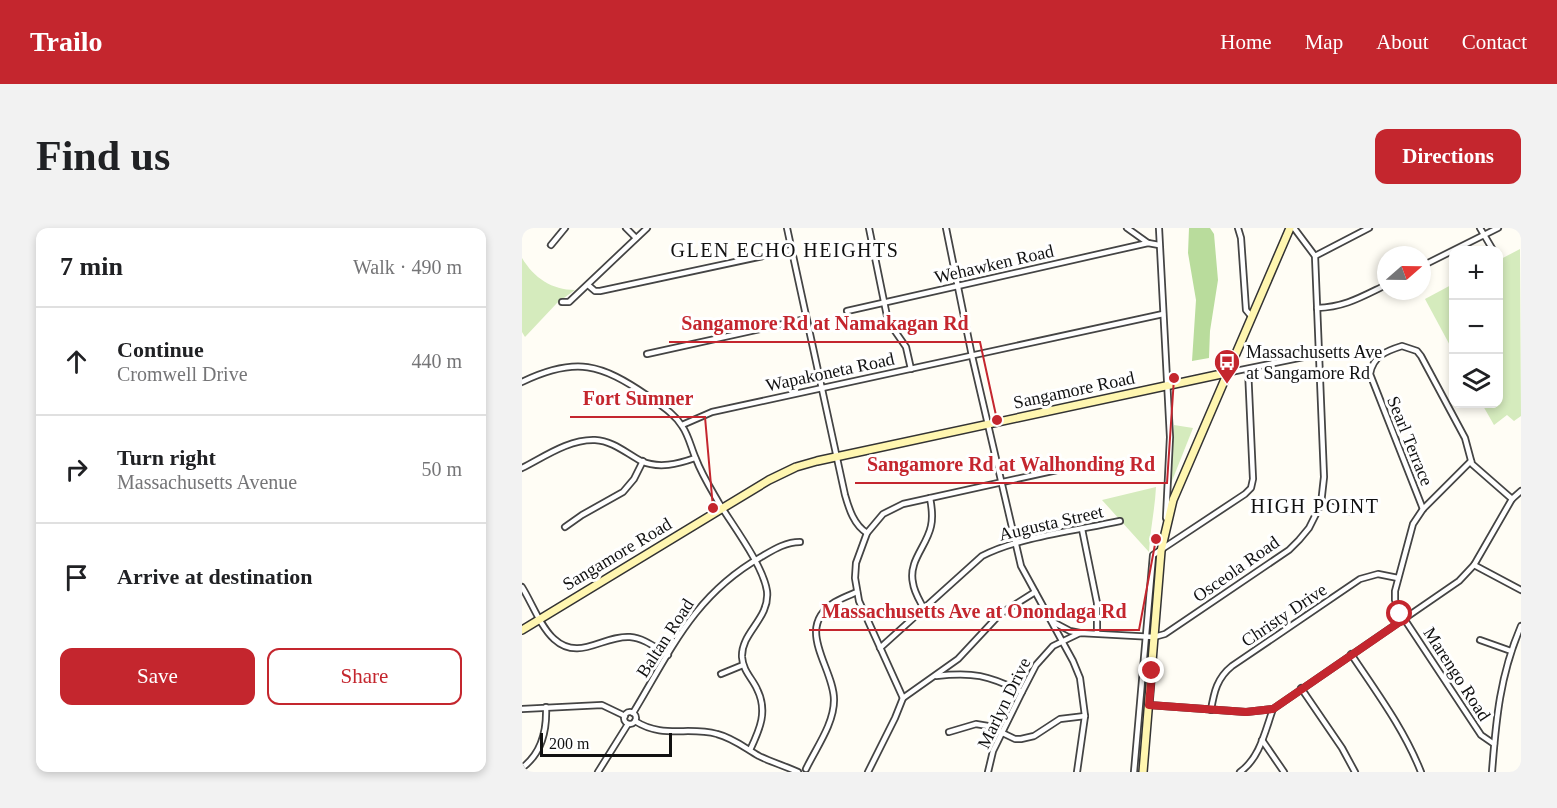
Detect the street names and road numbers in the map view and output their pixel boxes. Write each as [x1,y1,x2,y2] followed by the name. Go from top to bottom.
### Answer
[932,241,1056,287] street label: Wehawken Road
[764,349,896,395] street label: Wapakoneta Road
[1012,367,1136,413] street label: Sangamore Road
[1383,393,1437,489] street label: Searl Terrace
[997,501,1105,545] street label: Augusta Street
[559,514,675,594] street label: Sangamore Road
[1189,532,1283,606] street label: Osceola Road
[1238,579,1330,651] street label: Christy Drive
[632,595,698,681] street label: Baltan Road
[1419,623,1495,725] street label: Marengo Road
[973,654,1035,752] street label: Marlyn Drive

